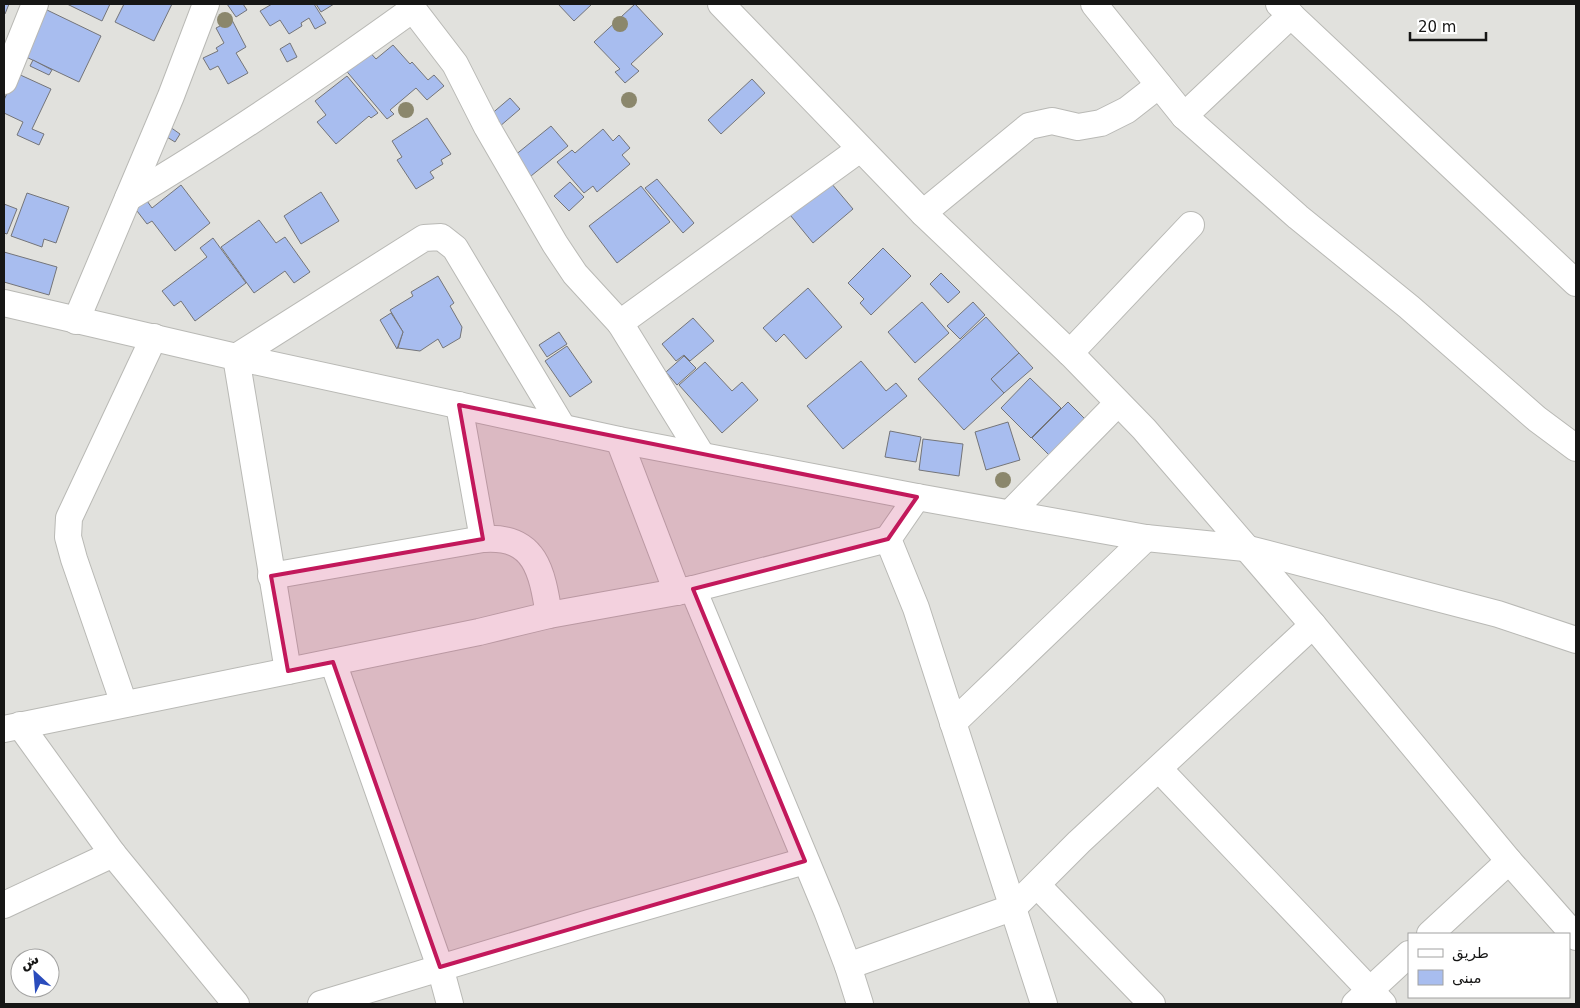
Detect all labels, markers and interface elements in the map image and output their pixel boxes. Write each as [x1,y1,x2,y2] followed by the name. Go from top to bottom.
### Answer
[1410,10,1486,42] scale bar
[1418,18,1456,36] text: 20 m
[1408,933,1570,998] legend
[1452,944,1489,962] text: طريق
[10,948,60,998] north arrow
[17,950,41,973] text: ش
[1452,969,1482,987] text: مبنى

